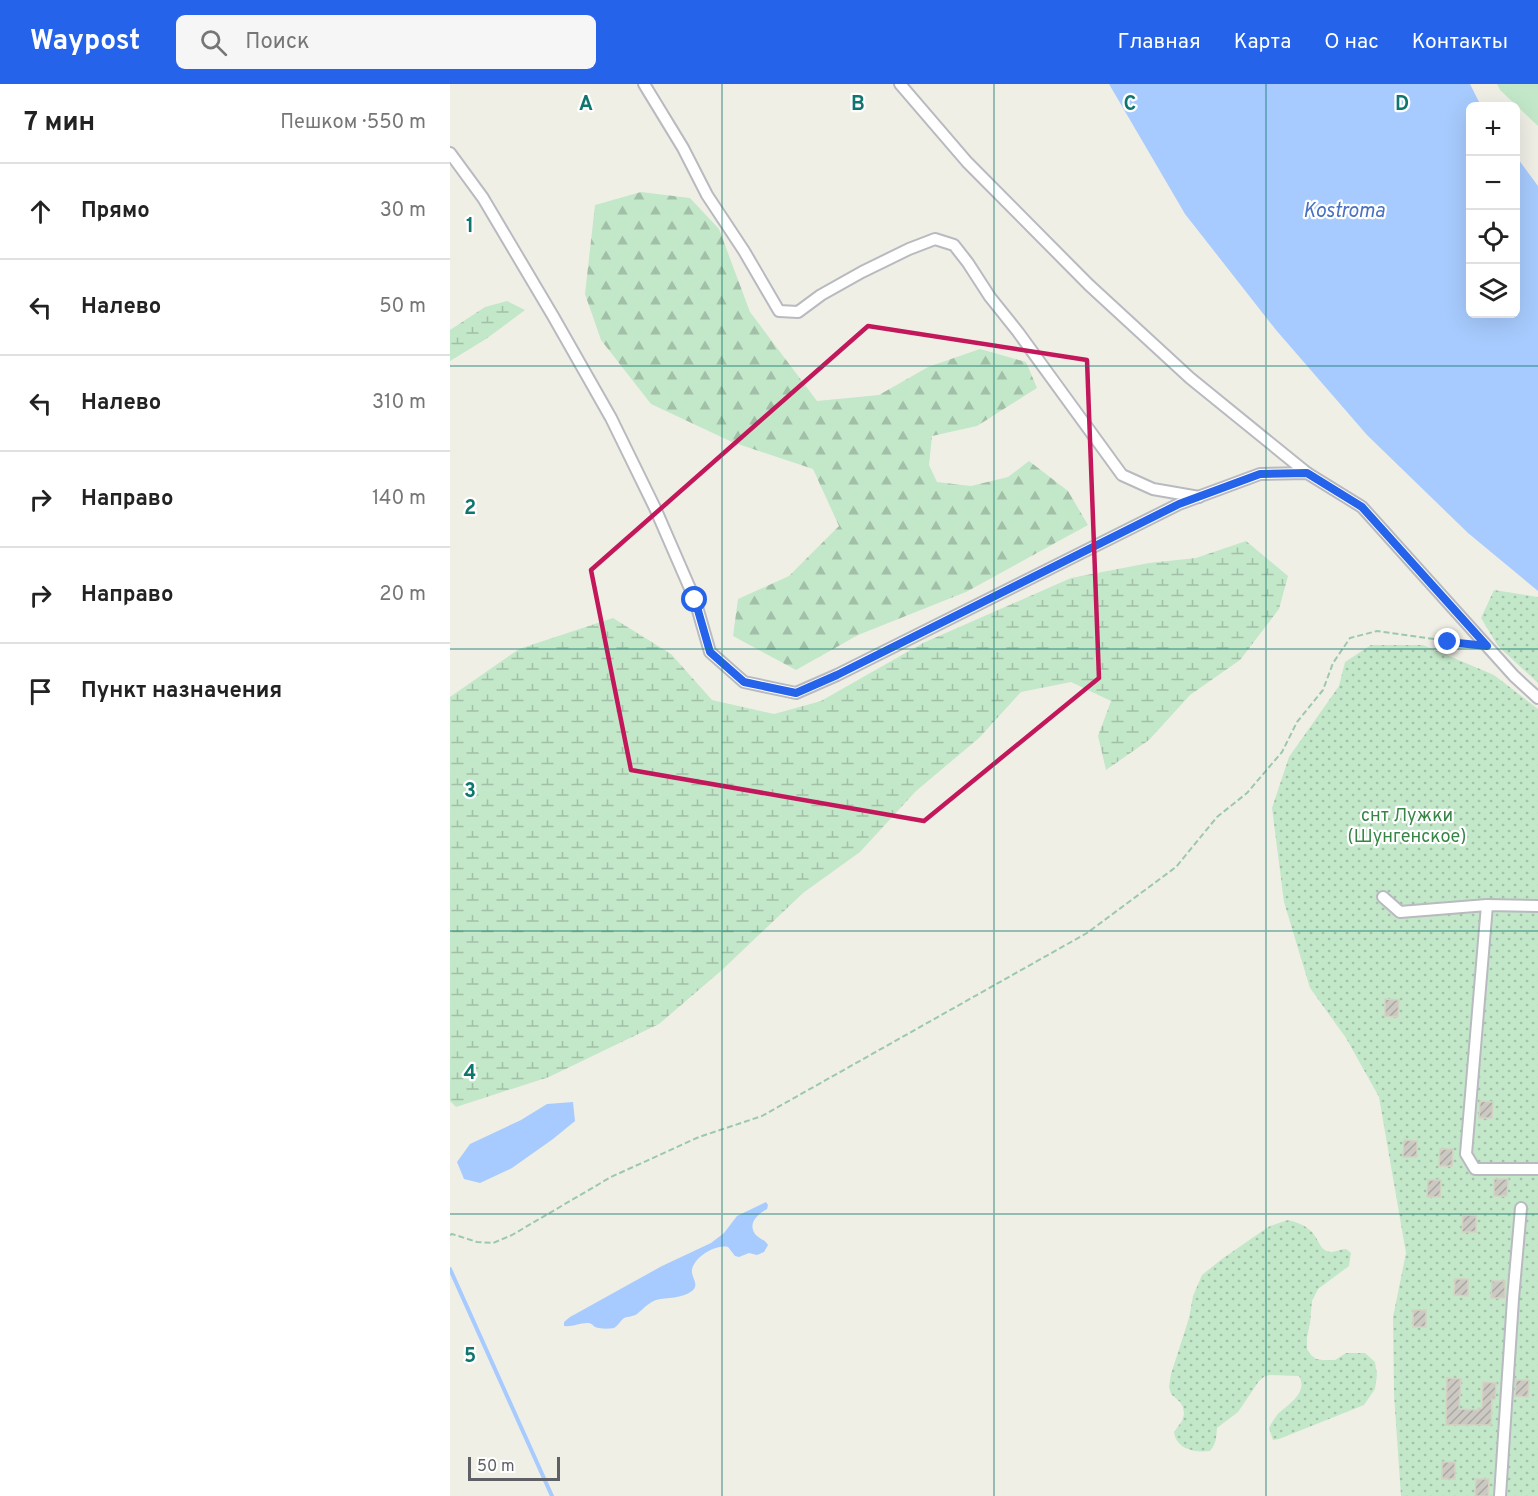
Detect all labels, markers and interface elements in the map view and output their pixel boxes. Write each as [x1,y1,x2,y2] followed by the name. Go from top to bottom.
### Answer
[176,15,596,69] search box
[30,24,140,60] text: Waypost
[197,26,230,59] icon: search
[245,29,310,56] text: Поиск
[1117,29,1201,56] text: Главная
[1234,29,1291,56] text: Карта
[1324,29,1379,56] text: О нас
[1412,29,1508,56] text: Контакты
[579,92,593,118] text: A
[851,92,865,118] text: B
[1124,92,1136,118] text: C
[1395,92,1409,118] text: D
[1466,102,1520,318] map controls
[1466,102,1520,156] button: +
[24,107,95,140] text: 7 мин
[280,110,426,136] text: Пешком · 550 m
[1466,156,1520,210] button: −
[24,195,57,228] icon: ahead
[81,198,150,225] text: Прямо
[380,198,426,224] text: 30 m
[1303,199,1386,225] water label: Kostroma
[1466,210,1520,264] button: locate
[466,214,474,240] text: 1
[1466,264,1520,318] button: layers
[24,291,57,324] icon: left
[81,294,161,321] text: Налево
[379,294,426,320] text: 50 m
[24,387,57,420] icon: left
[81,390,161,417] text: Налево
[372,390,426,416] text: 310 m
[24,483,57,516] icon: right
[81,486,173,513] text: Направо
[372,486,426,512] text: 140 m
[464,496,476,522] text: 2
[24,579,57,612] icon: right
[81,582,173,609] text: Направо
[379,582,426,608] text: 20 m
[681,586,707,612] route start
[1434,628,1460,654] route end
[24,675,57,708] icon: arrive
[81,678,282,705] text: Пункт назначения
[464,779,476,805] text: 3
[1348,805,1466,849] park label: снт Лужки (Шунгенское)
[464,1061,476,1087] text: 4
[464,1344,476,1370] text: 5
[468,1454,560,1482] scale bar
[477,1457,515,1477] text: 50 m

